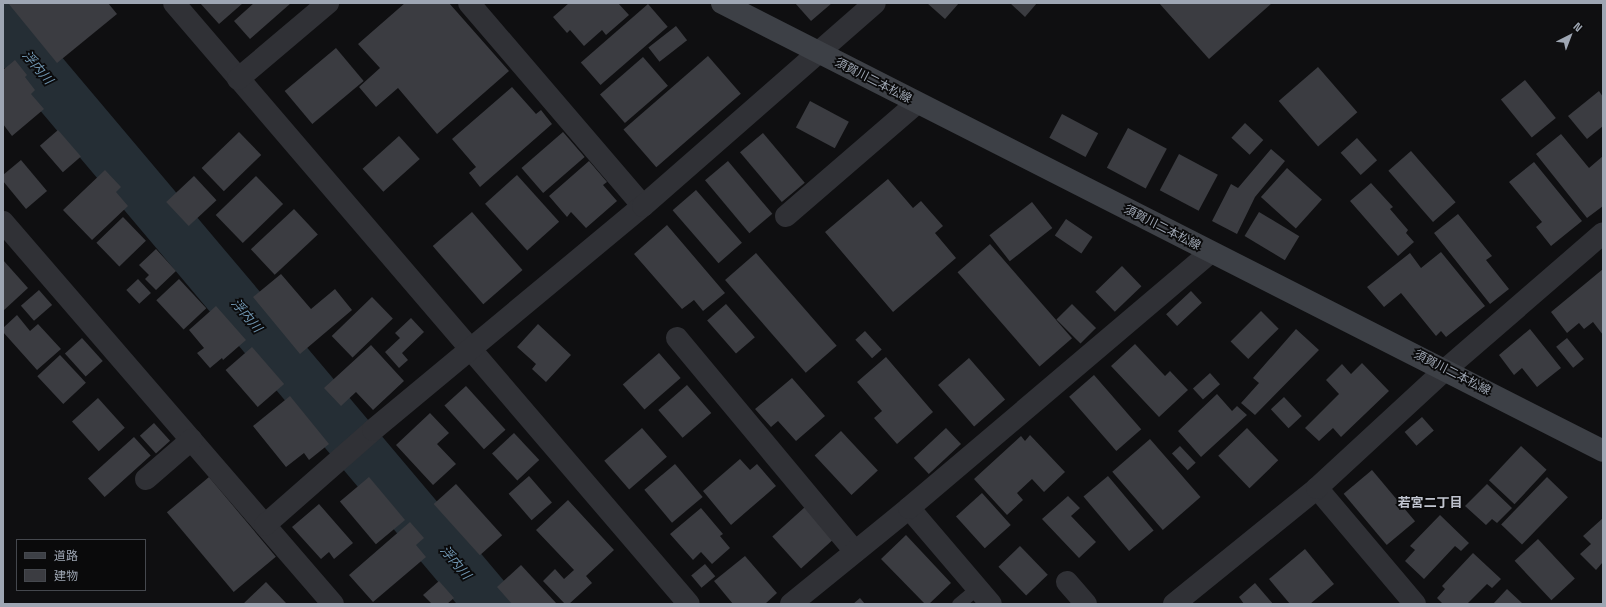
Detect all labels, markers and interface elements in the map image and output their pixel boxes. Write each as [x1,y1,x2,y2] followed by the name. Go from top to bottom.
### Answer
[1550,16,1590,56] north arrow
[1571,19,1585,35] text: N
[18,48,56,88] water label: 浮内川
[832,56,914,106] street label: 須賀川二本松線
[1121,203,1203,253] street label: 須賀川二本松線
[227,296,265,336] water label: 浮内川
[1411,348,1493,398] street label: 須賀川二本松線
[1398,495,1462,511] district label: 若宮二丁目
[16,539,146,591] legend
[436,543,474,583] water label: 浮内川
[54,548,78,564] text: 道路
[54,568,78,584] text: 建物

